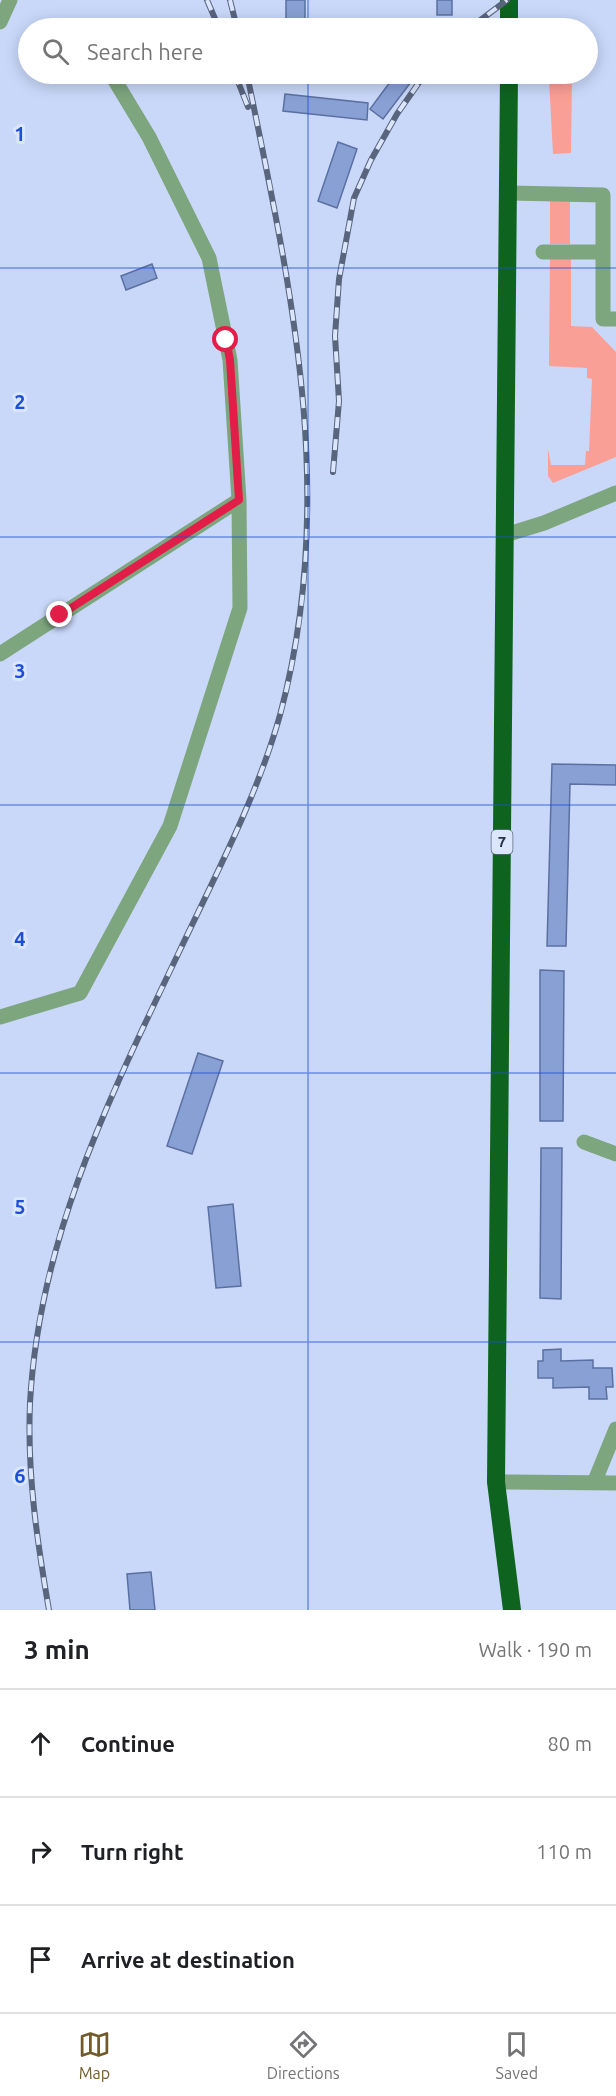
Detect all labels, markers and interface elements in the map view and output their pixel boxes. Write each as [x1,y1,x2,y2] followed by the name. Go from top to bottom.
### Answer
[18,18,598,84] search box
[39,35,72,68] icon: search
[87,39,203,64] text: Search here
[14,122,26,145] text: 1
[212,326,238,352] route start
[14,390,26,413] text: 2
[46,601,72,627] route end
[14,659,26,682] text: 3
[492,830,512,854] road number: 7
[14,927,26,950] text: 4
[14,1195,26,1218] text: 5
[14,1464,26,1487] text: 6
[24,1635,90,1664] text: 3 min
[479,1638,592,1661] text: Walk · 190 m
[24,1727,57,1760] icon: ahead
[81,1731,175,1756] text: Continue
[548,1732,592,1755] text: 80 m
[24,1835,57,1868] icon: right
[81,1839,183,1864] text: Turn right
[536,1840,592,1863] text: 110 m
[24,1943,57,1976] icon: arrive
[81,1947,295,1972] text: Arrive at destination
[78,2028,111,2082] tab: Map
[267,2028,340,2082] tab: Directions
[496,2028,538,2082] tab: Saved

